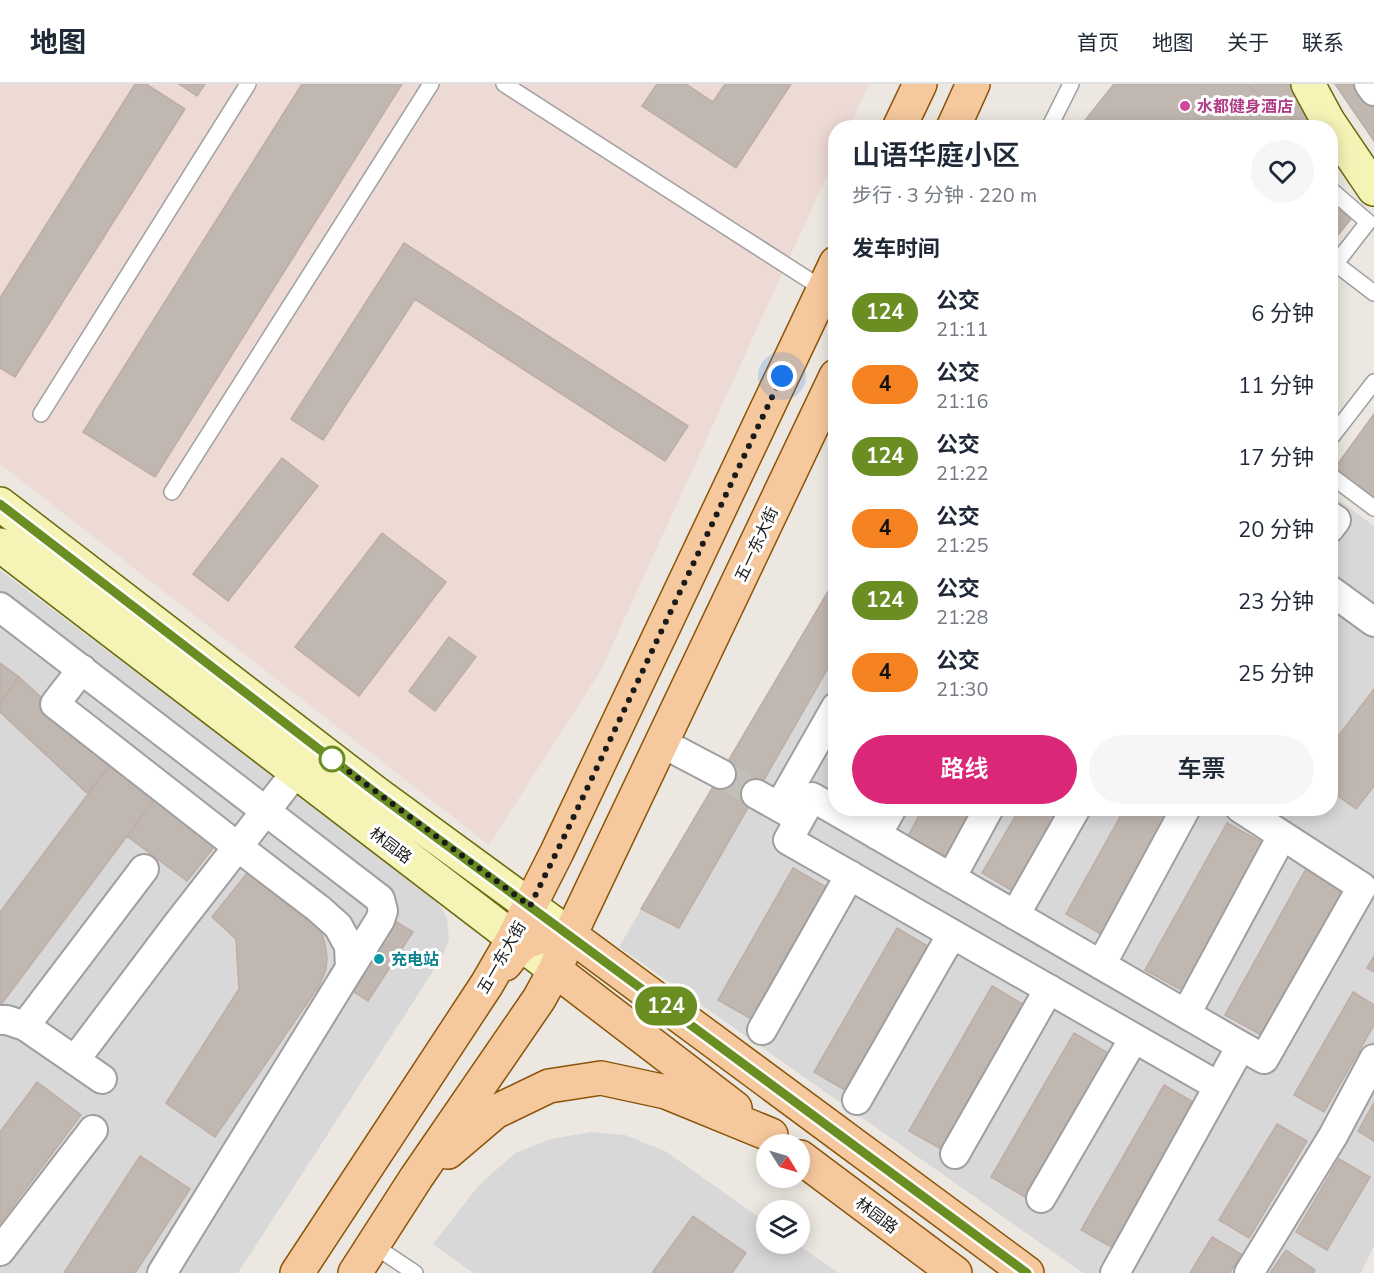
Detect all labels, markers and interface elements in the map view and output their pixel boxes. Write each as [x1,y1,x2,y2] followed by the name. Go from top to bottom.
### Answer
[30,24,86,62] text: 地图
[1077,29,1119,57] text: 首页
[1152,29,1194,57] text: 地图
[1227,29,1269,57] text: 关于
[1302,29,1344,57] text: 联系
[1197,96,1293,118] place label: 水都健身酒店
[1178,99,1192,113] marker: 水都健身酒店
[852,137,1020,175] text: 山语华庭小区
[1251,140,1314,203] button: heart
[852,182,1037,209] text: 步行 · 3 分钟 · 220 m
[852,234,940,264] text: 发车时间
[936,286,980,316] text: 公交
[866,298,904,326] text: 124
[1251,299,1314,329] text: 6 分钟
[936,316,989,343] text: 21:11
[936,358,980,388] text: 公交
[767,361,797,391] your location
[879,370,891,398] text: 4
[1238,371,1314,401] text: 11 分钟
[936,388,989,415] text: 21:16
[936,430,980,460] text: 公交
[866,442,904,470] text: 124
[1238,443,1314,473] text: 17 分钟
[936,460,989,487] text: 21:22
[936,502,980,532] text: 公交
[730,504,784,585] street label: 五一东大街
[879,514,891,542] text: 4
[1238,515,1314,545] text: 20 分钟
[936,532,989,559] text: 21:25
[936,574,980,604] text: 公交
[866,586,904,614] text: 124
[1238,587,1314,617] text: 23 分钟
[936,604,989,631] text: 21:28
[936,646,980,676] text: 公交
[879,658,891,686] text: 4
[1238,659,1314,689] text: 25 分钟
[936,676,989,703] text: 21:30
[852,735,1077,804] button: 路线
[1089,735,1314,804] button: 车票
[319,746,345,772] unlabelled marker
[365,823,416,869] street label: 林园路
[472,917,531,998] street label: 五一东大街
[391,949,439,971] place label: 充电站
[372,952,386,966] marker: 充电站
[632,986,700,1026] line badge: 124
[647,992,685,1020] text: 124
[756,1134,810,1188] north arrow
[756,1134,810,1254] map controls
[851,1193,902,1239] street label: 林园路
[756,1200,810,1254] button: layers

